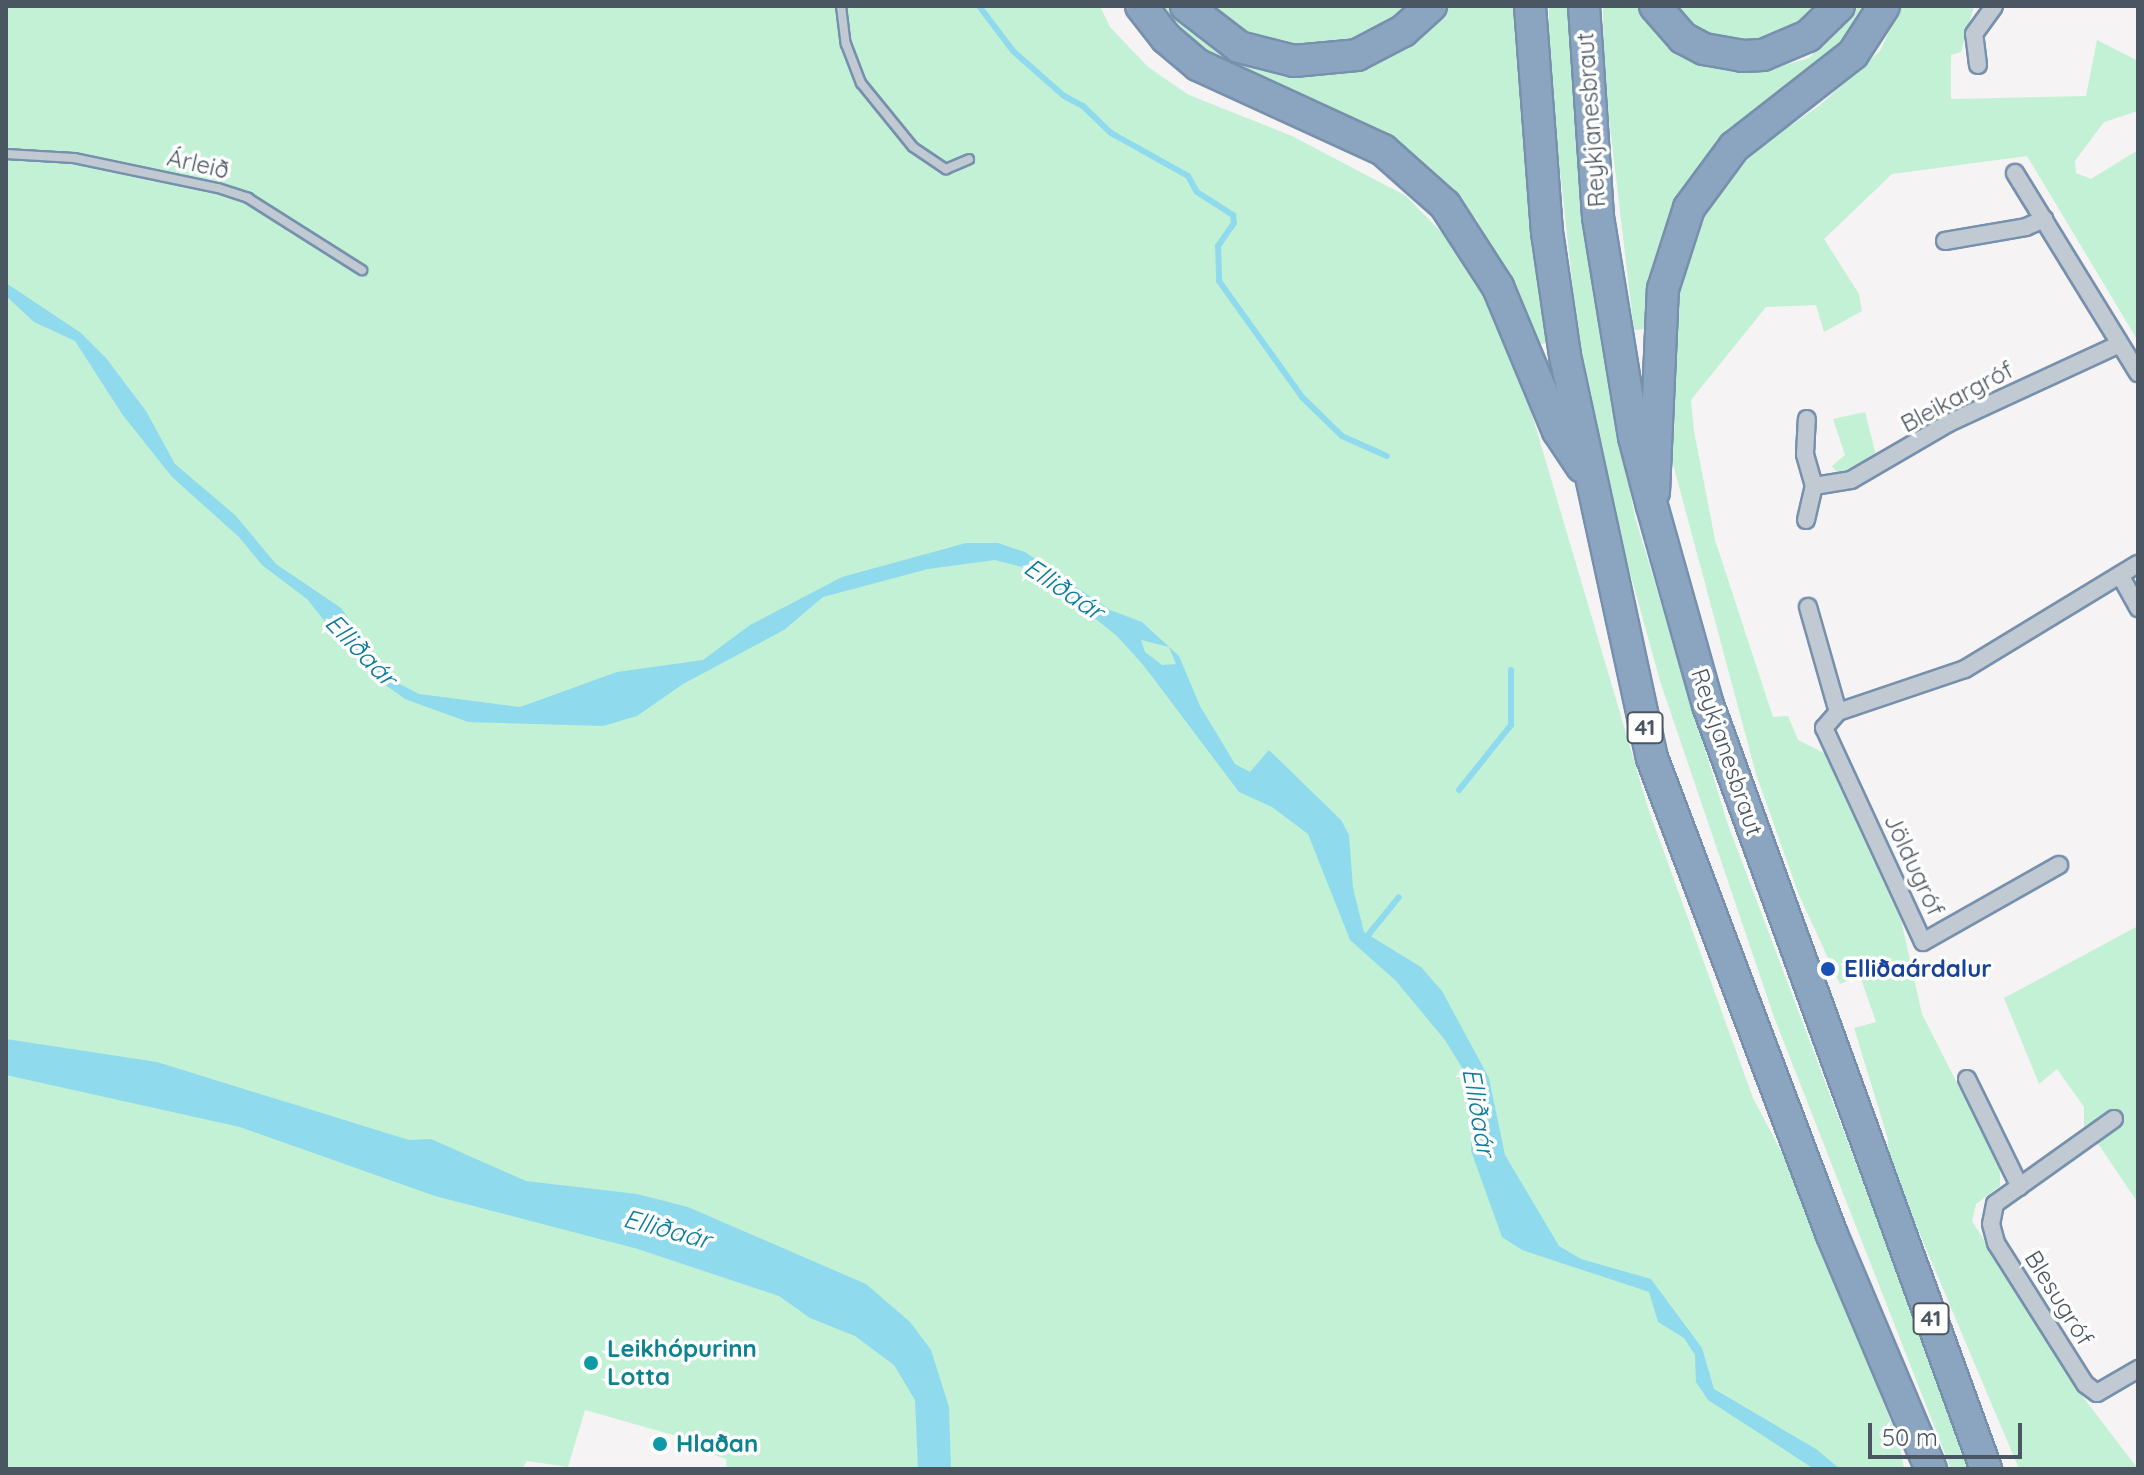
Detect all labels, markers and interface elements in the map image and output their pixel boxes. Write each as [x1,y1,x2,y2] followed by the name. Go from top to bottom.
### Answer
[1571,32,1611,208] street label: Reykjanesbraut
[164,143,232,185] street label: Árleið
[1896,355,2018,439] street label: Bleikargróf
[1018,551,1110,627] water label: Elliðaár
[319,607,403,693] water label: Elliðaár
[1685,665,1769,839] street label: Reykjanesbraut
[1625,710,1665,746] road number: 41
[1878,809,1950,921] street label: Jöldugróf
[1844,955,1992,983] place label: Elliðaárdalur
[1819,960,1837,978] marker: Elliðaárdalur
[1456,1065,1502,1159] water label: Elliðaár
[620,1202,714,1256] water label: Elliðaár
[2019,1245,2099,1351] street label: Blesugróf
[1911,1301,1951,1337] road number: 41
[607,1335,757,1391] place label: Leikhópurinn Lotta
[582,1354,600,1372] marker: Leikhópurinn Lotta
[1872,1407,2026,1457] scale bar
[1882,1422,1938,1452] text: 50 m
[676,1430,758,1458] place label: Hlaðan
[651,1435,669,1453] marker: Hlaðan

